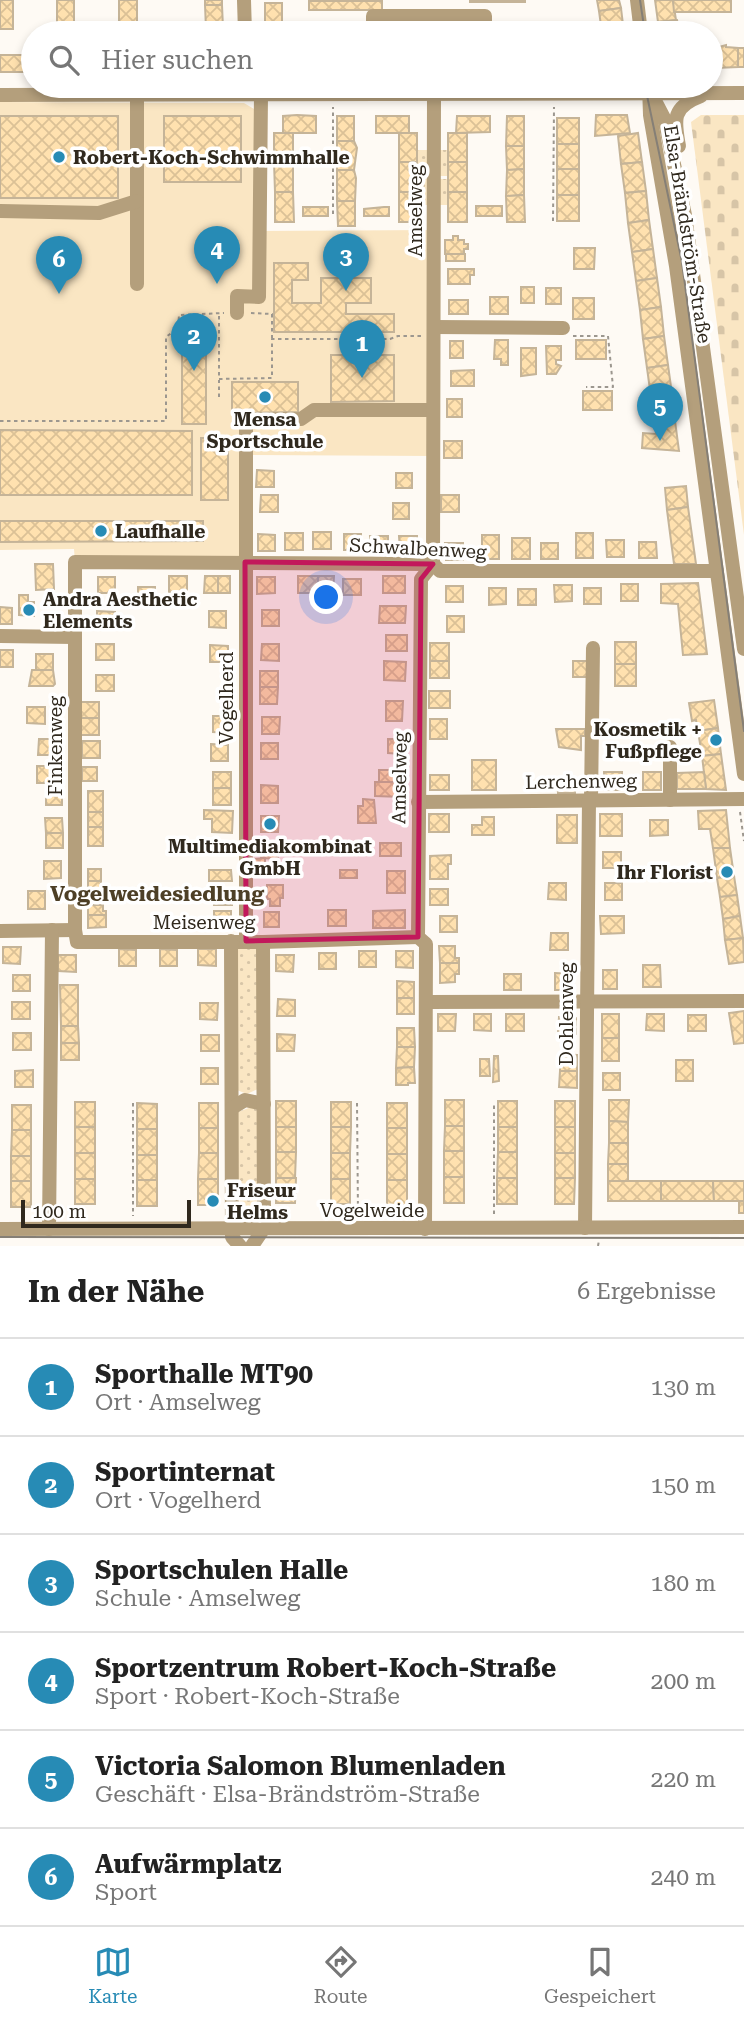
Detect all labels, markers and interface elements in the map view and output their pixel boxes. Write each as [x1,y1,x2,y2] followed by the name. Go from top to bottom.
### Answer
[21,21,723,98] search box
[45,41,83,79] icon: search
[101,45,253,75] text: Hier suchen
[659,123,716,345] street label: Elsa-Brändström-Straße
[73,146,350,169] place label: Robert-Koch-Schwimmhalle
[51,149,67,165] marker: Robert-Koch-Schwimmhalle
[404,165,427,257] street label: Amselweg
[194,226,240,284] pin: 4
[323,233,369,291] pin: 3
[36,236,82,294] pin: 6
[171,313,217,371] pin: 2
[339,320,385,378] pin: 1
[637,383,683,441] pin: 5
[257,389,273,405] marker: Mensa Sportschule
[206,408,324,453] place label: Mensa Sportschule
[115,520,205,543] place label: Laufhalle
[93,523,109,539] marker: Laufhalle
[349,533,488,564] street label: Schwalbenweg
[309,580,343,614] your location
[43,588,198,633] place label: Andra Aesthetic Elements
[21,602,37,618] marker: Andra Aesthetic Elements
[215,652,238,744] street label: Vogelherd
[44,696,67,796] street label: Finkenweg
[594,718,702,763] place label: Kosmetik + Fußpflege
[387,732,412,824] street label: Amselweg
[708,732,724,748] marker: Kosmetik + Fußpflege
[525,769,637,794] street label: Lerchenweg
[262,816,278,832] marker: Multimediakombinat GmbH
[168,835,372,880] place label: Multimediakombinat GmbH
[616,861,713,884] place label: Ihr Florist
[719,864,735,880] marker: Ihr Florist
[50,882,264,906] district label: Vogelweidesiedlung
[153,911,255,934] street label: Meisenweg
[555,962,578,1066] street label: Dohlenweg
[227,1179,296,1224] place label: Friseur Helms
[205,1193,221,1209] marker: Friseur Helms
[21,1197,191,1229] scale bar
[320,1199,424,1222] street label: Vogelweide
[32,1200,86,1223] text: 100 m
[28,1274,204,1309] text: In der Nähe
[577,1278,716,1305] text: 6 Ergebnisse
[95,1359,313,1389] text: Sporthalle MT90
[45,1374,57,1401] text: 1
[651,1374,716,1401] text: 130 m
[95,1389,261,1416] text: Ort · Amselweg
[95,1457,275,1487] text: Sportinternat
[45,1472,57,1499] text: 2
[651,1472,716,1499] text: 150 m
[95,1487,261,1514] text: Ort · Vogelherd
[95,1555,348,1585] text: Sportschulen Halle
[45,1570,57,1597] text: 3
[651,1570,716,1597] text: 180 m
[95,1585,300,1612] text: Schule · Amselweg
[95,1653,556,1683] text: Sportzentrum Robert-Koch-Straße
[45,1668,57,1695] text: 4
[651,1668,716,1695] text: 200 m
[95,1683,400,1710] text: Sport · Robert-Koch-Straße
[95,1751,506,1781] text: Victoria Salomon Blumenladen
[45,1766,57,1793] text: 5
[651,1766,716,1793] text: 220 m
[95,1781,480,1808] text: Geschäft · Elsa-Brändström-Straße
[95,1849,282,1879] text: Aufwärmplatz
[45,1864,57,1891] text: 6
[651,1864,716,1891] text: 240 m
[95,1879,157,1906] text: Sport
[88,1943,137,2008] tab: Karte
[314,1943,368,2008] tab: Route
[544,1943,656,2008] tab: Gespeichert

